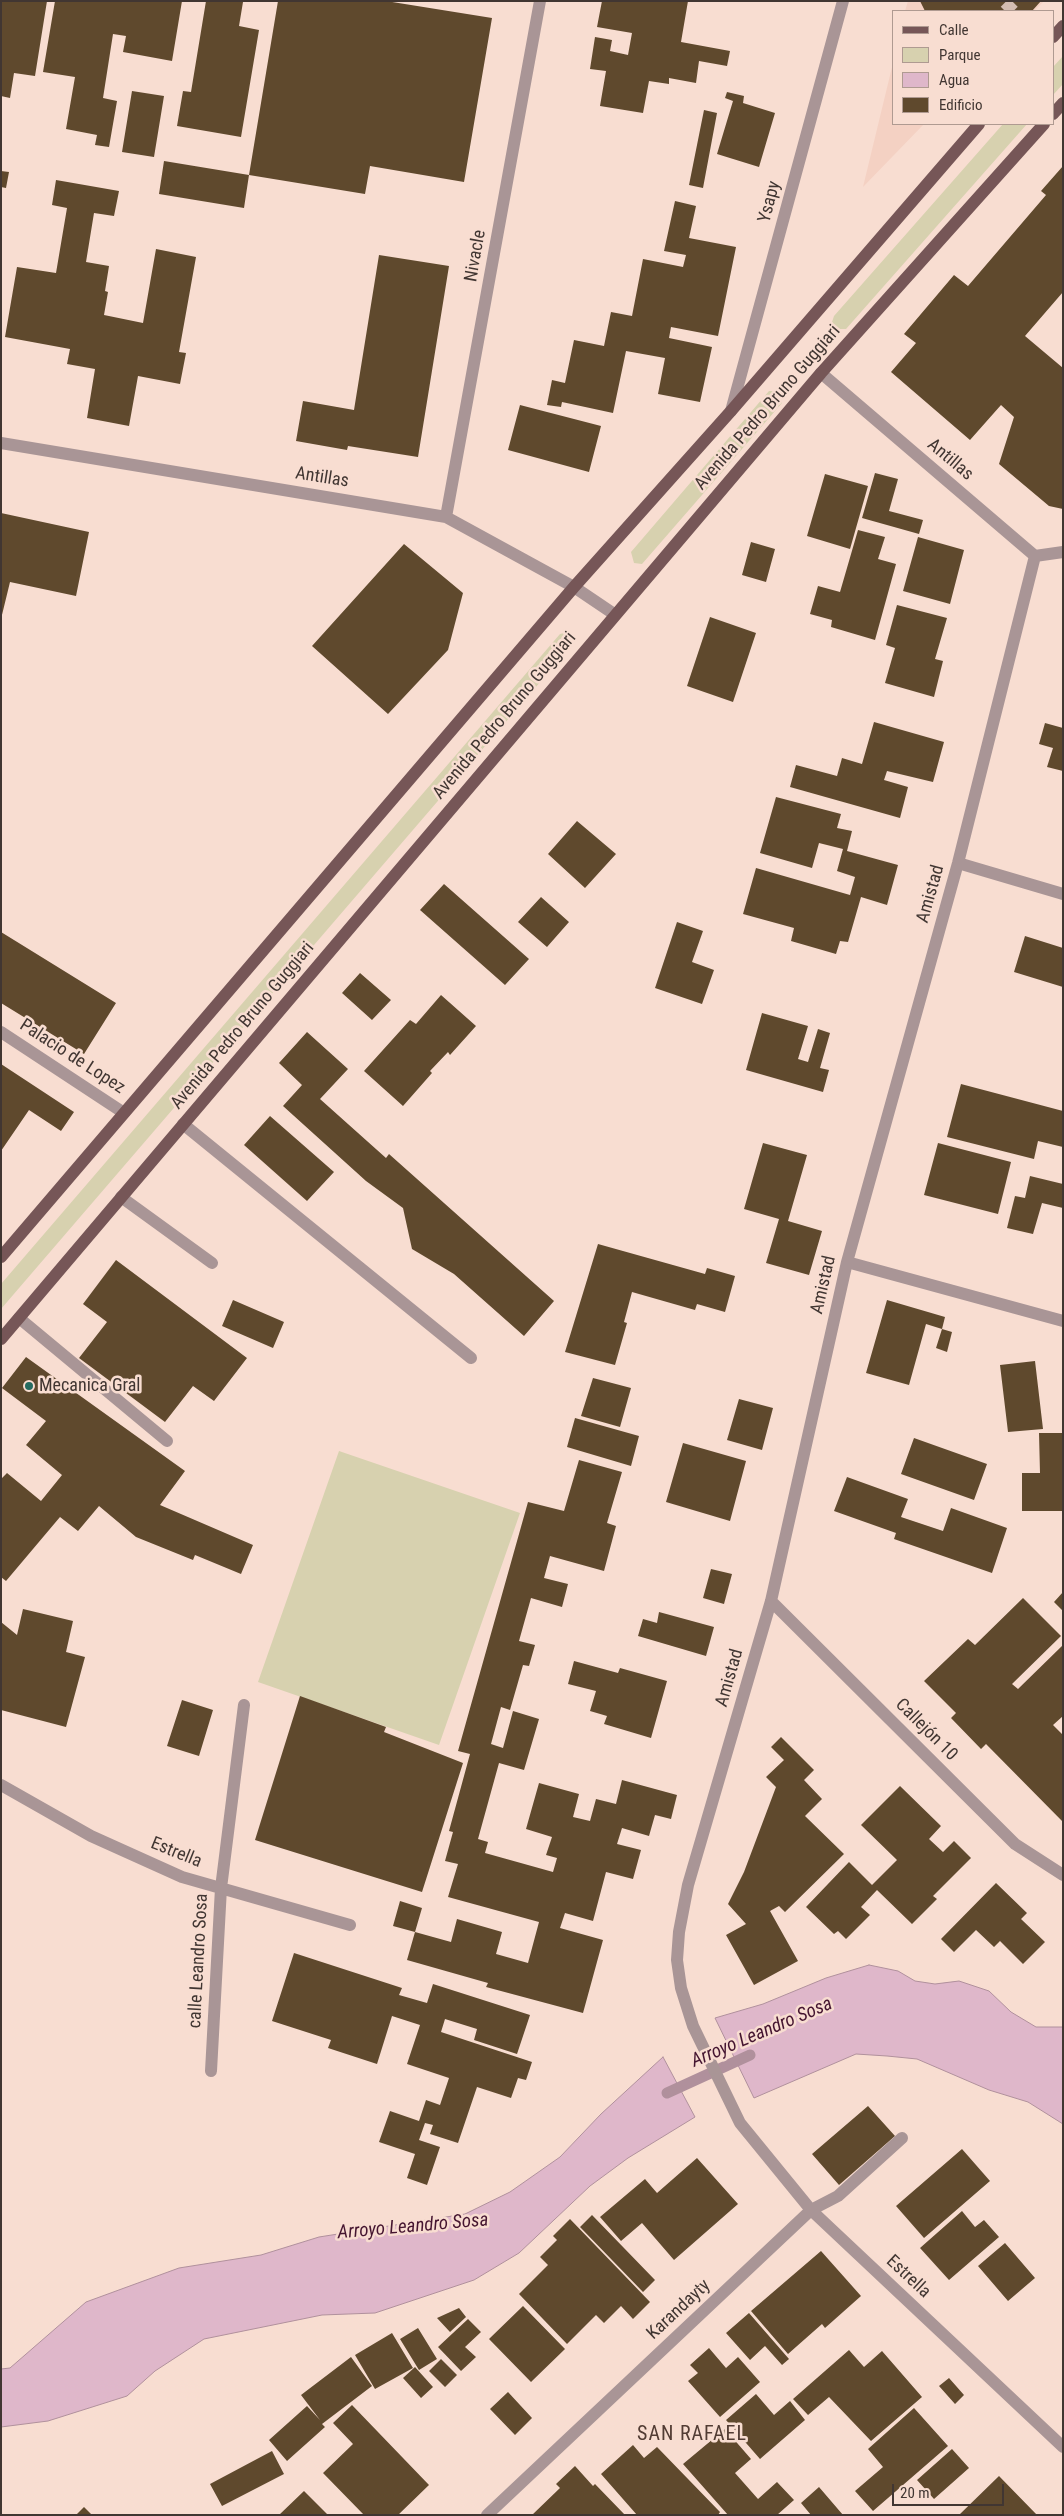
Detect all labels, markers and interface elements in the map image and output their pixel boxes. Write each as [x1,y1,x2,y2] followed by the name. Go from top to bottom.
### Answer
[892,10,1054,125] legend
[939,21,969,39] text: Calle
[939,46,981,64] text: Parque
[939,71,969,89] text: Agua
[939,96,982,114] text: Edificio
[754,179,786,225] street label: Ysapy
[461,228,491,284] street label: Nivacle
[690,321,846,495] street label: Avenida Pedro Bruno Guggiari
[923,434,977,486] street label: Antillas
[294,463,350,493] street label: Antillas
[429,628,581,804] street label: Avenida Pedro Bruno Guggiari
[912,863,950,925] street label: Amistad
[167,938,319,1114] street label: Avenida Pedro Bruno Guggiari
[15,1015,129,1099] street label: Palacio de Lopez
[807,1254,841,1316] street label: Amistad
[39,1375,140,1397] place label: Mecanica Gral
[23,1380,35,1392] marker: Mecanica Gral
[711,1647,749,1709] street label: Amistad
[890,1694,962,1766] street label: Callejón 10
[147,1833,205,1873] street label: Estrella
[185,1893,213,2029] street label: calle Leandro Sosa
[688,1993,836,2073] water label: Arroyo Leandro Sosa
[337,2209,489,2245] water label: Arroyo Leandro Sosa
[881,2251,935,2303] street label: Estrella
[643,2275,715,2345] street label: Karandayty
[636,2423,748,2447] district label: SAN RAFAEL
[894,2474,1006,2506] scale bar
[900,2484,930,2502] text: 20 m

